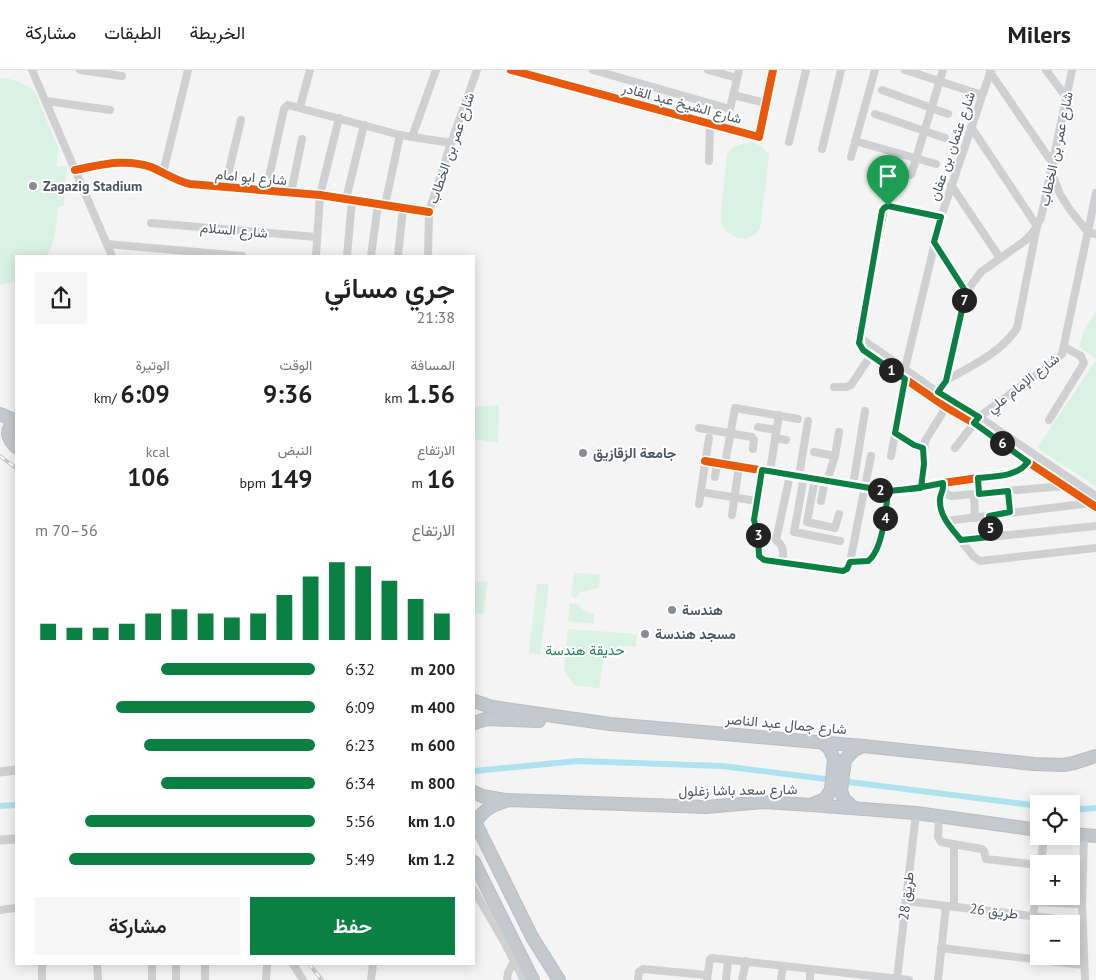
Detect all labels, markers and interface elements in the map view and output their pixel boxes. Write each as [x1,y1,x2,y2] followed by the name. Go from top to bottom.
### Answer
[1008,19,1071,50] text: Milers
[25,21,76,44] text: مشاركة
[104,21,161,44] text: الطبقات
[189,21,245,44] text: الخريطة
[619,78,744,130] street label: شارع الشيخ عبد القادر
[925,89,981,204] street label: شارع عثمان بن عفان
[424,90,480,207] street label: شارع عمر بن الخطاب
[1035,90,1079,208] street label: شارع عمر بن الخطاب
[867,155,909,206] pin
[874,162,902,190] icon: arrive
[214,165,288,191] street label: شارع ابو امام
[43,177,142,195] place label: Zagazig Stadium
[27,180,39,192] marker: Zagazig Stadium
[199,218,269,244] street label: شارع السلام
[324,269,455,306] text: جري مسائي
[35,272,87,324] button: share
[952,288,976,312] pin: 7
[961,291,968,309] text: 7
[417,307,455,327] text: 21:38
[983,349,1065,419] street label: شارع الإمام علي
[135,356,170,374] text: الوتيرة
[279,356,312,374] text: الوقت
[411,356,455,374] text: المسافة
[878,358,904,382] pin: 1
[888,361,895,379] text: 1
[120,378,170,410] text: 6:09
[263,378,312,410] text: 9:36
[406,378,455,410] text: 1.56
[94,389,120,407] text: /km
[384,389,406,407] text: km
[990,430,1014,456] pin: 6
[999,434,1006,452] text: 6
[278,441,312,459] text: النبض
[417,441,455,459] text: الارتفاع
[146,443,170,461] text: kcal
[593,444,677,462] place label: جامعة الزقازيق
[577,447,589,459] marker: جامعة الزقازيق
[127,461,170,493] text: 106
[270,463,312,495] text: 149
[427,463,455,495] text: 16
[240,474,270,492] text: bpm
[412,474,427,492] text: m
[868,478,892,502] pin: 2
[877,481,884,499] text: 2
[872,506,898,530] pin: 4
[882,509,889,527] text: 4
[978,516,1002,540] pin: 5
[987,519,994,537] text: 5
[35,520,98,540] text: 56–70 m
[412,520,455,540] text: الارتفاع
[746,522,770,548] pin: 3
[755,526,762,544] text: 3
[682,601,723,619] place label: هندسة
[666,604,678,616] marker: هندسة
[655,625,736,643] place label: مسجد هندسة
[639,628,651,640] marker: مسجد هندسة
[545,641,625,659] park label: حديقة هندسة
[345,659,375,679] text: 6:32
[411,659,455,679] text: 200 m
[345,697,375,717] text: 6:09
[411,697,455,717] text: 400 m
[723,710,847,740] street label: شارع جمال عبد الناصر
[345,735,375,755] text: 6:23
[411,735,455,755] text: 600 m
[345,773,375,793] text: 6:34
[411,773,455,793] text: 800 m
[678,780,798,802] street label: شارع سعد باشا زغلول
[1030,795,1080,965] map controls
[1030,795,1080,845] button: locate
[345,811,375,831] text: 5:56
[408,811,455,831] text: 1.0 km
[345,849,375,869] text: 5:49
[408,849,455,869] text: 1.2 km
[1030,855,1080,905] button: +
[894,871,918,921] street label: طريق 28
[35,897,240,955] button: مشاركة
[250,897,455,955] button: حفظ
[969,899,1019,923] street label: طريق 26
[1030,915,1080,965] button: −

